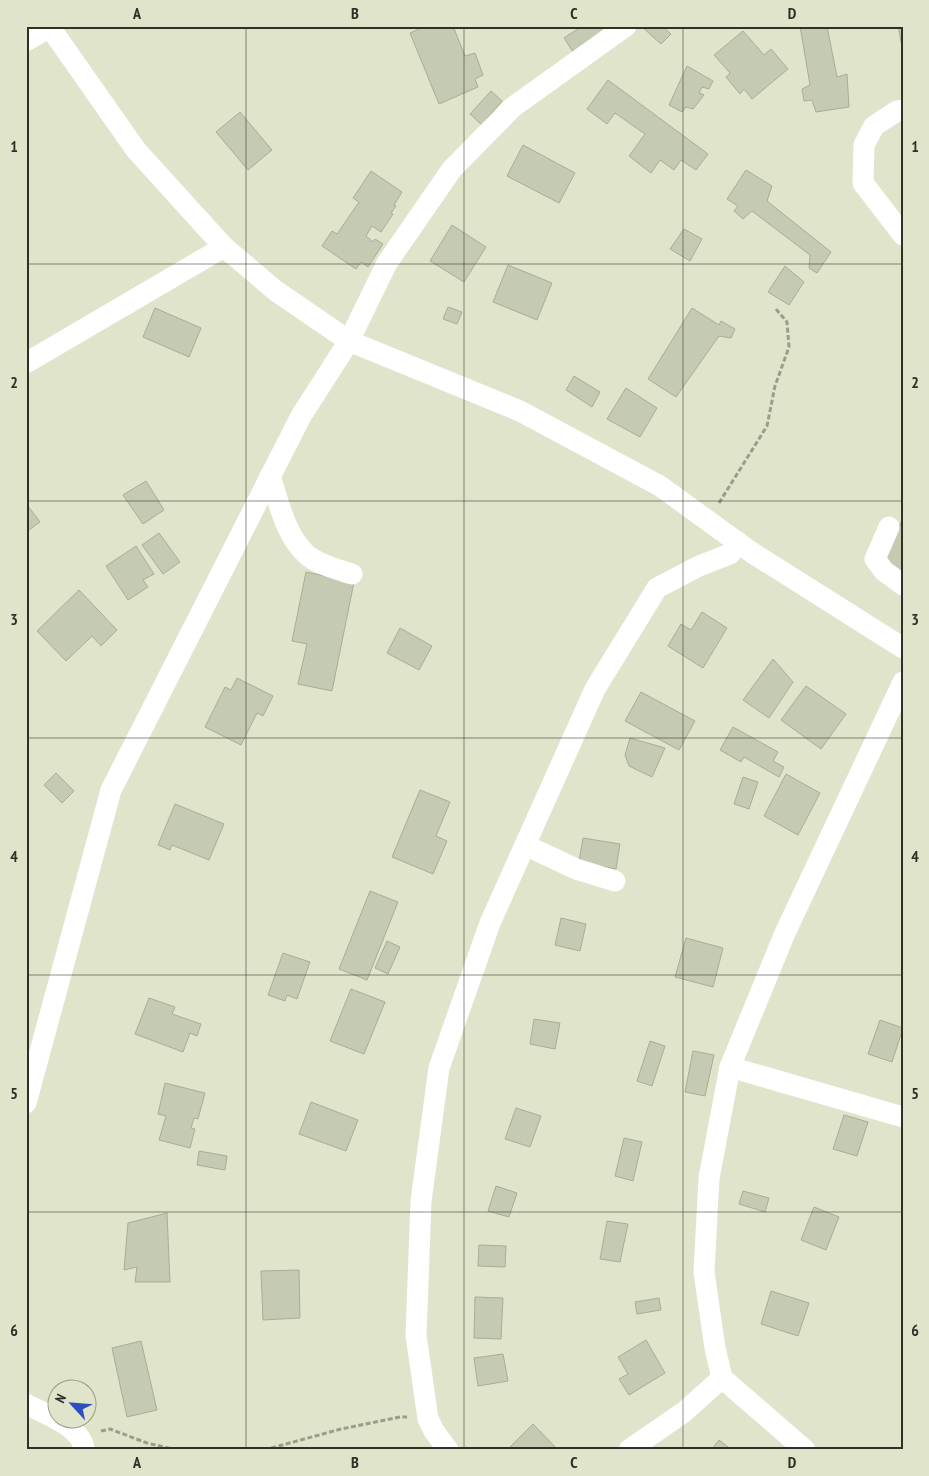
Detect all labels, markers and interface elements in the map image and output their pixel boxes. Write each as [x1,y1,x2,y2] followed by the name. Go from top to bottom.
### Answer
[132,3,142,23] text: A
[351,3,359,23] text: B
[570,3,578,23] text: C
[788,3,797,23] text: D
[10,136,18,156] text: 1
[911,136,919,156] text: 1
[10,372,18,392] text: 2
[911,372,919,392] text: 2
[10,609,18,629] text: 3
[911,609,919,629] text: 3
[10,846,18,866] text: 4
[911,846,919,866] text: 4
[10,1083,18,1103] text: 5
[911,1083,919,1103] text: 5
[10,1320,18,1340] text: 6
[911,1320,919,1340] text: 6
[48,1378,98,1428] north arrow
[51,1391,70,1406] text: N
[132,1452,142,1472] text: A
[351,1452,359,1472] text: B
[570,1452,578,1472] text: C
[788,1452,797,1472] text: D

